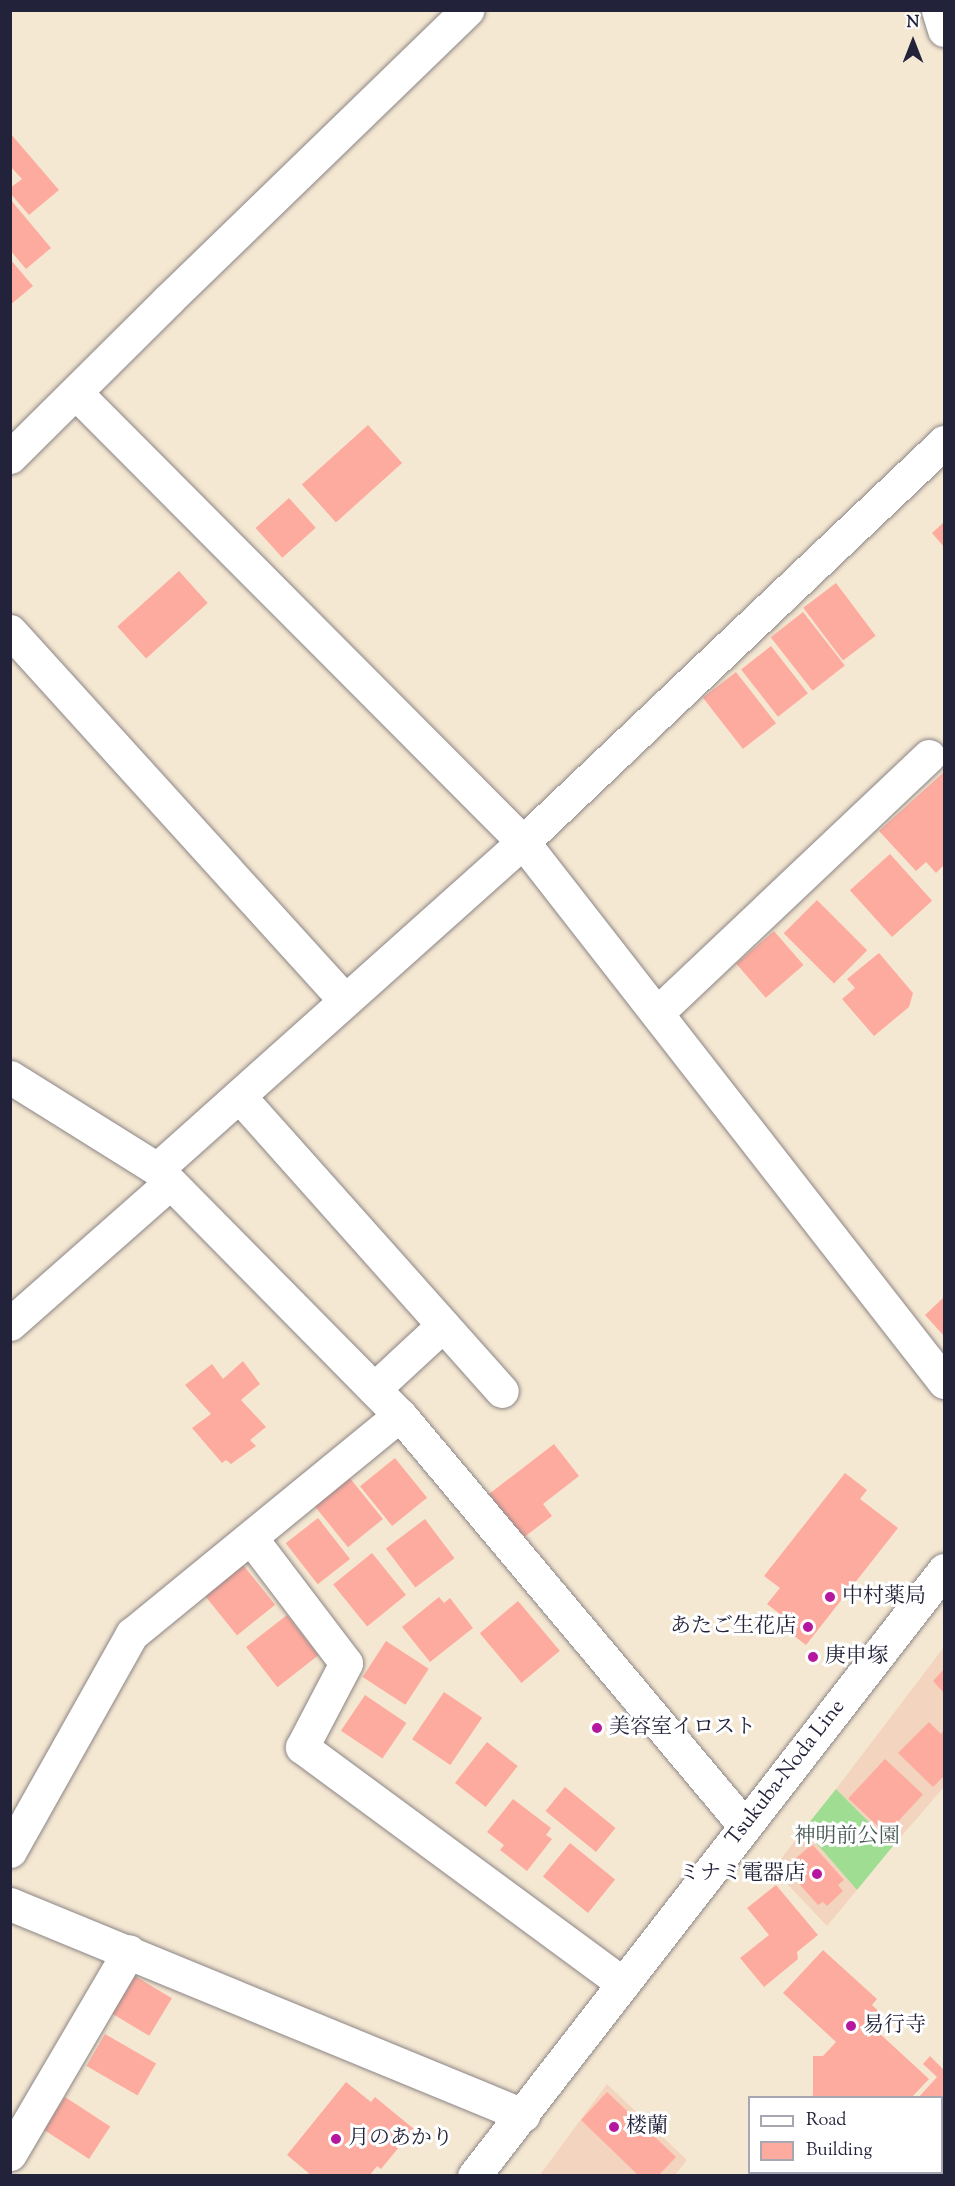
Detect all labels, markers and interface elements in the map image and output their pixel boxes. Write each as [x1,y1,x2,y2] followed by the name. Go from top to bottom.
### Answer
[883,12,943,72] north arrow
[907,12,919,35] text: N
[842,1584,926,1610] place label: 中村薬局
[823,1590,837,1604] marker: 中村薬局
[670,1614,796,1640] place label: あたご生花店
[801,1620,815,1634] marker: あたご生花店
[825,1644,888,1670] place label: 庚申塚
[806,1650,820,1664] marker: 庚申塚
[721,1695,851,1851] street label: Tsukuba-Noda Line
[609,1715,756,1741] place label: 美容室イロスト
[590,1721,604,1735] marker: 美容室イロスト
[795,1824,899,1850] park label: 神明前公園
[679,1861,805,1887] place label: ミナミ電器店
[810,1867,824,1881] marker: ミナミ電器店
[863,2013,926,2039] place label: 易行寺
[844,2019,858,2033] marker: 易行寺
[748,2096,943,2174] legend
[806,2108,846,2134] text: Road
[626,2114,668,2140] place label: 楼蘭
[607,2120,621,2134] marker: 楼蘭
[348,2126,453,2152] place label: 月のあかり
[329,2132,343,2146] marker: 月のあかり
[806,2138,872,2164] text: Building

